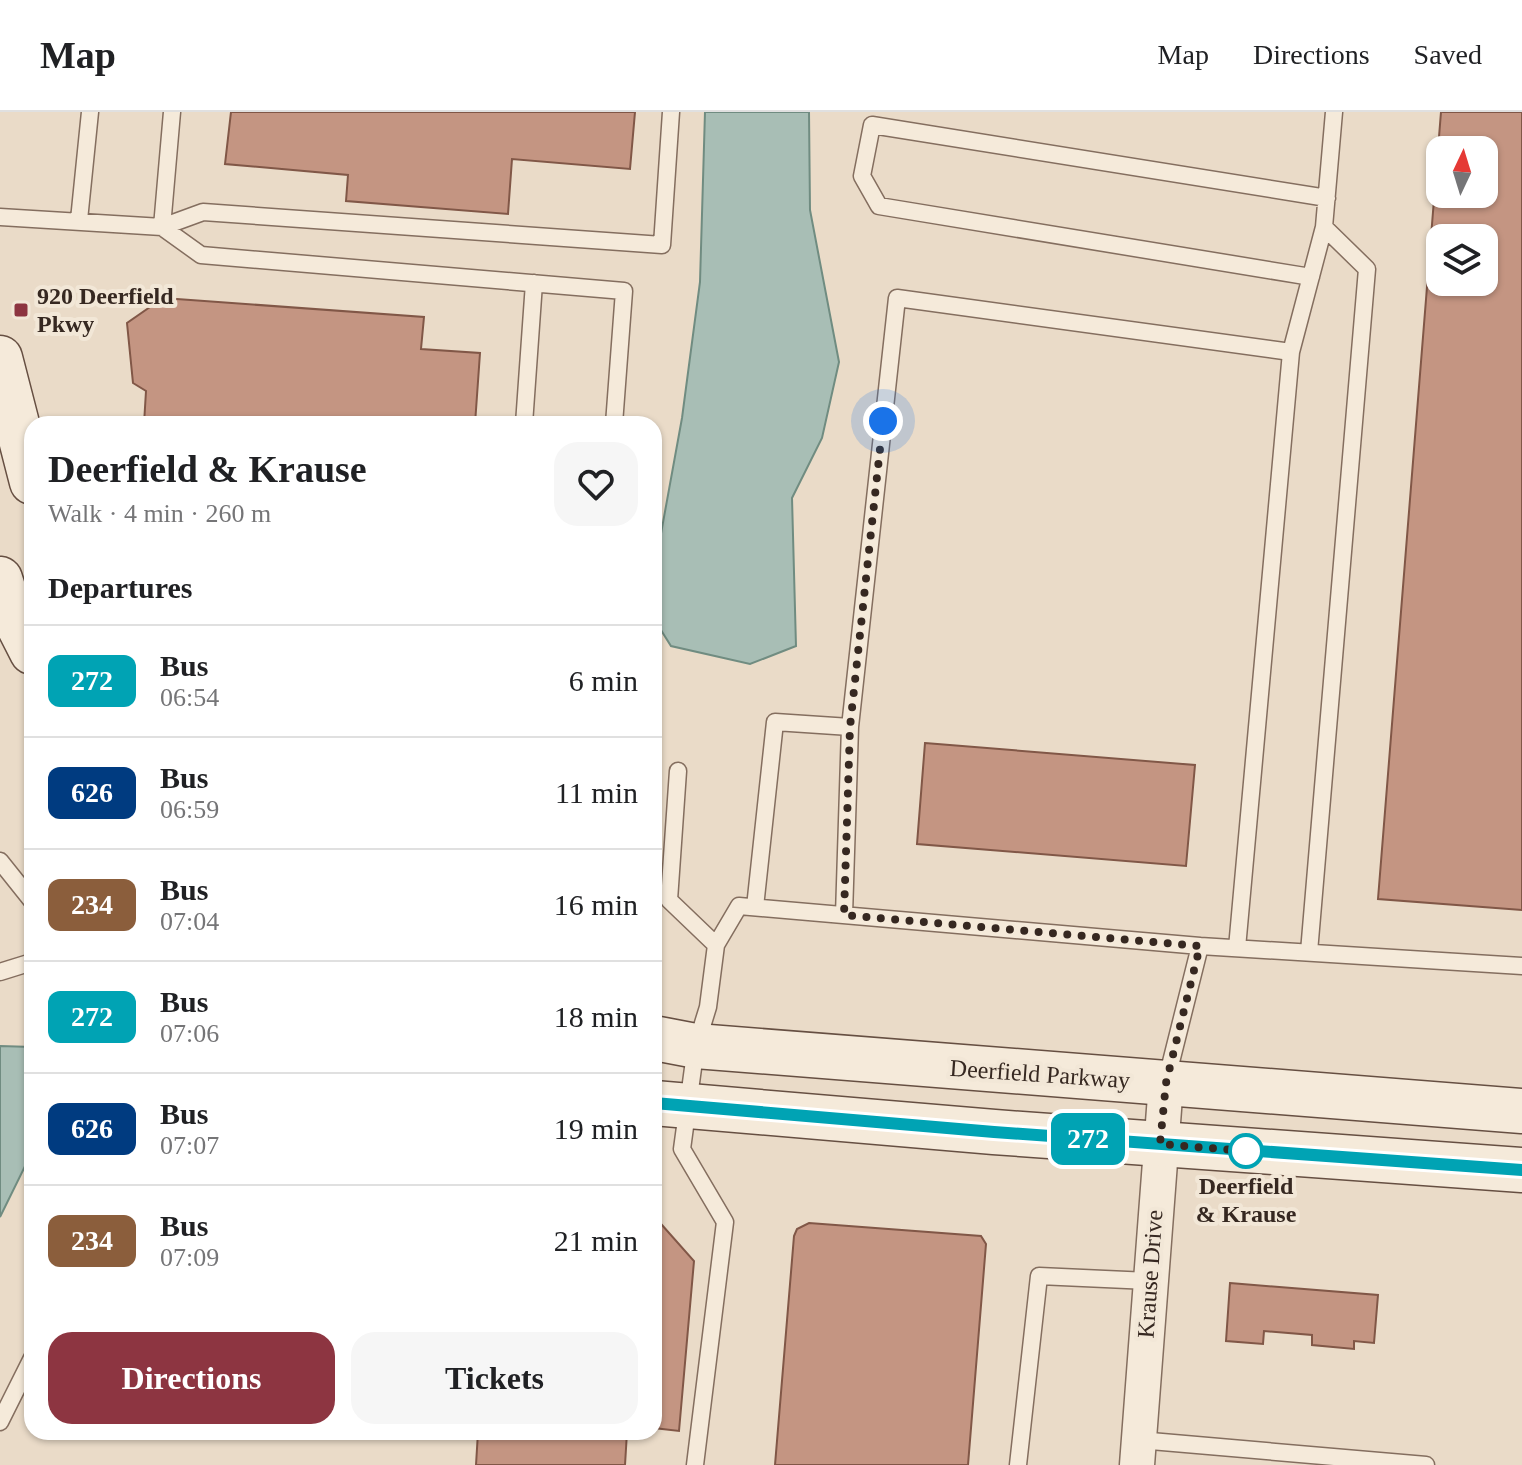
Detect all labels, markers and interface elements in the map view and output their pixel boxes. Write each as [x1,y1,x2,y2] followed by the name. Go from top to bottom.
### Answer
[40,34,116,76] text: Map
[1158,39,1209,70] text: Map
[1253,39,1370,70] text: Directions
[1414,39,1482,70] text: Saved
[1426,136,1498,208] north arrow
[1426,136,1498,296] map controls
[1426,224,1498,296] button: layers
[37,283,174,337] place label: 920 Deerfield Pkwy
[12,301,30,319] marker: 920 Deerfield Pkwy
[863,401,903,441] your location
[554,442,638,526] button: heart
[48,448,367,490] text: Deerfield & Krause
[48,499,271,528] text: Walk · 4 min · 260 m
[48,571,192,604] text: Departures
[160,649,208,682] text: Bus
[569,664,638,697] text: 6 min
[71,665,113,696] text: 272
[160,683,219,712] text: 06:54
[160,761,208,794] text: Bus
[555,776,638,809] text: 11 min
[71,777,113,808] text: 626
[160,795,219,824] text: 06:59
[160,873,208,906] text: Bus
[554,888,638,921] text: 16 min
[71,889,113,920] text: 234
[160,907,219,936] text: 07:04
[160,985,208,1018] text: Bus
[554,1000,638,1033] text: 18 min
[71,1001,113,1032] text: 272
[160,1019,219,1048] text: 07:06
[949,1055,1131,1093] street label: Deerfield Parkway
[160,1097,208,1130] text: Bus
[554,1112,638,1145] text: 19 min
[71,1113,113,1144] text: 626
[1042,1113,1134,1165] line badge: 272
[1067,1123,1109,1154] text: 272
[160,1131,219,1160] text: 07:07
[1229,1134,1263,1168] marker: Deerfield & Krause
[1196,1173,1297,1227] place label: Deerfield & Krause
[160,1209,208,1242] text: Bus
[1133,1209,1167,1339] street label: Krause Drive
[554,1224,638,1257] text: 21 min
[71,1225,113,1256] text: 234
[160,1243,219,1272] text: 07:09
[48,1332,335,1424] button: Directions
[351,1332,638,1424] button: Tickets

